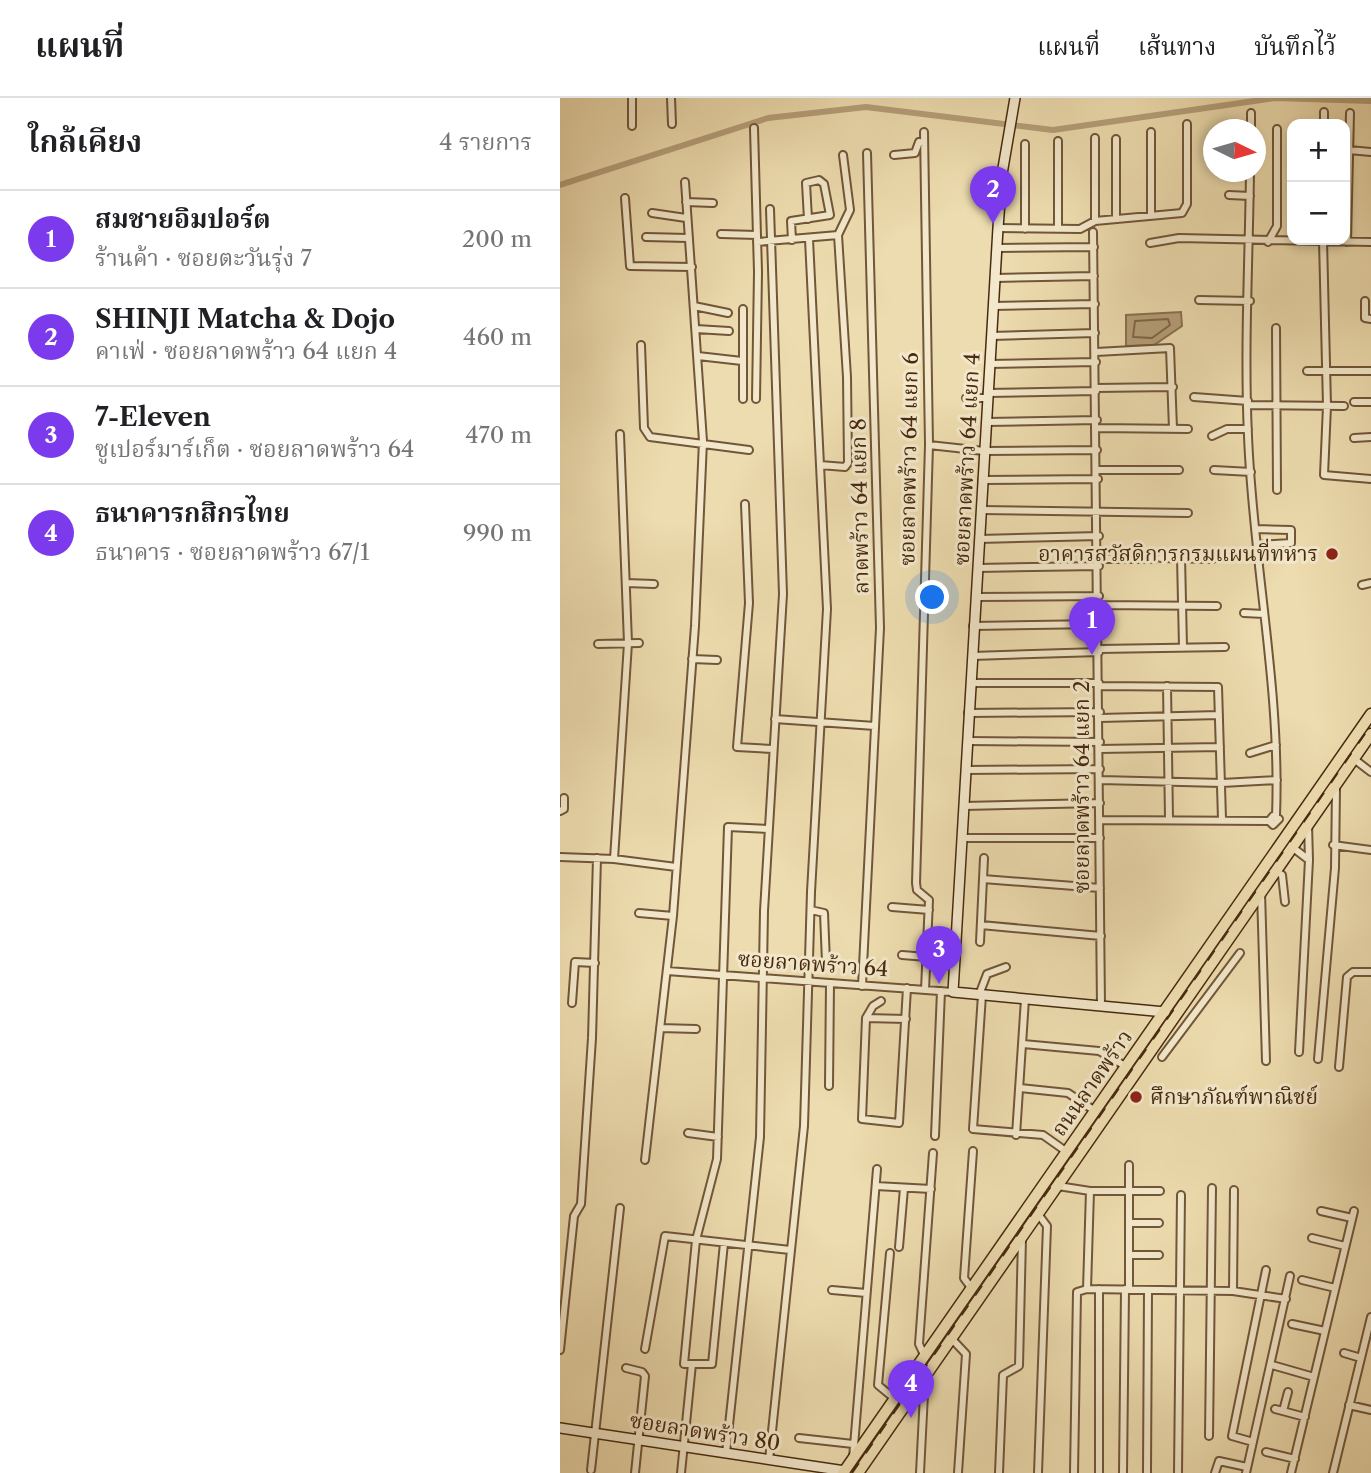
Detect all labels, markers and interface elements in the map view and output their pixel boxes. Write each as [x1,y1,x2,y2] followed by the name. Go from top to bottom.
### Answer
[35,25,124,66] text: แผนที่
[1037,32,1100,61] text: แผนที่
[1138,32,1216,61] text: เส้นทาง
[1254,32,1336,61] text: บันทึกไว้
[1203,119,1266,182] north arrow
[1287,119,1350,245] map controls
[1287,119,1350,182] button: +
[28,123,142,160] text: ใกล้เคียง
[439,128,532,156] text: 4 รายการ
[970,166,1016,224] pin: 2
[1287,182,1350,245] button: −
[95,203,270,235] text: สมชายอิมปอร์ต
[46,225,56,253] text: 1
[462,225,532,253] text: 200 m
[95,244,312,272] text: ร้านค้า · ซอยตะวันรุ่ง 7
[95,303,395,335] text: SHINJI Matcha & Dojo
[44,323,58,351] text: 2
[463,323,532,351] text: 460 m
[95,337,397,365] text: คาเฟ่ · ซอยลาดพร้าว 64 แยก 4
[894,352,923,566] street label: ซอยลาดพร้าว 64 แยก 6
[948,352,985,566] street label: ซอยลาดพร้าว 64 แยก 4
[95,401,211,433] text: 7-Eleven
[845,418,874,594] street label: ลาดพร้าว 64 แยก 8
[45,421,58,449] text: 3
[465,421,532,449] text: 470 m
[95,435,414,463] text: ซูเปอร์มาร์เก็ต · ซอยลาดพร้าว 64
[95,497,290,529] text: ธนาคารกสิกรไทย
[44,519,58,547] text: 4
[463,519,532,547] text: 990 m
[95,538,370,566] text: ธนาคาร · ซอยลาดพร้าว 67/1
[1038,538,1318,566] place label: อาคารสวัสดิการกรมแผนที่ทหาร
[1324,546,1340,562] marker: อาคารสวัสดิการกรมแผนที่ทหาร
[915,580,949,614] your location
[1069,597,1115,655] pin: 1
[1069,681,1094,893] street label: ซอยลาดพร้าว 64 แยก 2
[916,926,962,984] pin: 3
[737,946,889,981] street label: ซอยลาดพร้าว 64
[1046,1025,1137,1141] street label: ถนนลาดพร้าว
[1150,1084,1318,1109] place label: ศึกษาภัณฑ์พาณิชย์
[1128,1089,1144,1105] marker: ศึกษาภัณฑ์พาณิชย์
[888,1360,934,1418] pin: 4
[628,1407,782,1456] street label: ซอยลาดพร้าว 80

